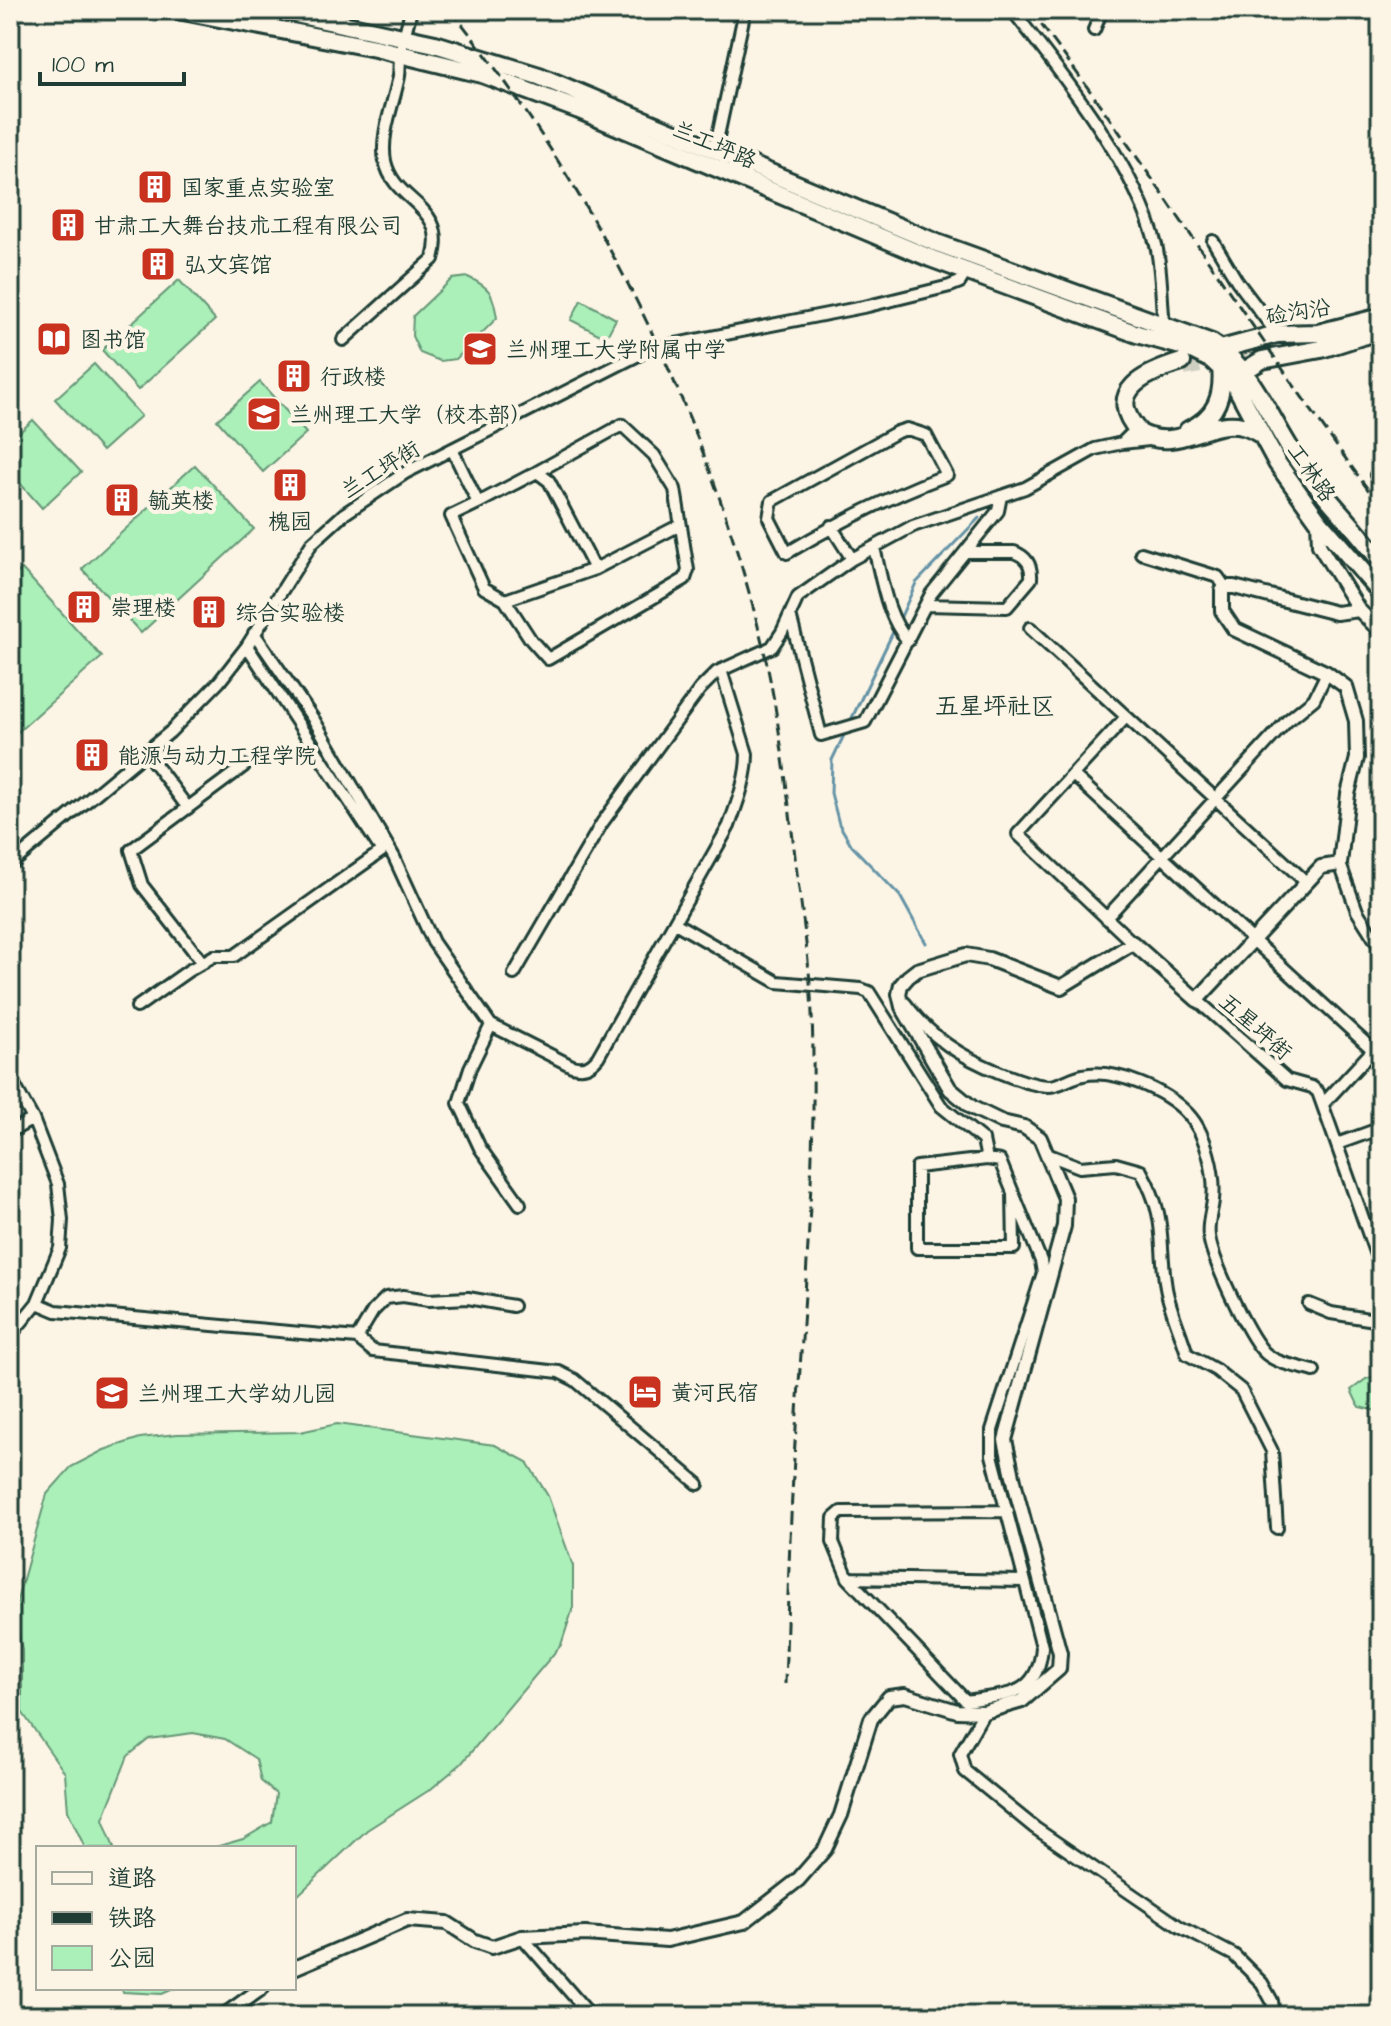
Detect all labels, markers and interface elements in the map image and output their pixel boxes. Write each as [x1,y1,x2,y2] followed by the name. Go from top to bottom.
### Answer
[40,36,184,86] scale bar
[52,48,114,82] text: 100 m
[668,114,761,177] street label: 兰工坪路
[136,168,174,206] building icon: 国家重点实验室
[181,173,335,204] place label: 国家重点实验室
[49,206,87,244] building icon: 甘肃工大舞台技术工程有限公司
[94,211,402,242] place label: 甘肃工大舞台技术工程有限公司
[139,245,177,283] building icon: 弘文宾馆
[184,250,272,281] place label: 弘文宾馆
[1263,292,1333,333] street label: 硷沟沿
[35,320,73,358] library icon: 图书馆
[80,325,146,356] place label: 图书馆
[461,330,499,368] school or university icon: 兰州理工大学附属中学
[506,335,726,366] place label: 兰州理工大学附属中学
[275,357,313,395] building icon: 行政楼
[320,362,386,393] place label: 行政楼
[245,395,283,433] school or university icon: 兰州理工大学（校本部）
[290,400,532,431] place label: 兰州理工大学（校本部）
[335,434,426,507] street label: 兰工坪街
[1279,437,1342,509] street label: 工林路
[271,466,309,504] building icon: 槐园
[103,481,141,519] building icon: 毓英楼
[148,486,214,517] place label: 毓英楼
[268,507,312,538] place label: 槐园
[65,588,103,626] building icon: 崇理楼
[110,593,176,624] place label: 崇理楼
[190,593,228,631] building icon: 综合实验楼
[235,598,345,629] place label: 综合实验楼
[935,690,1055,724] district label: 五星坪社区
[73,736,111,774] building icon: 能源与动力工程学院
[118,741,316,772] place label: 能源与动力工程学院
[1212,987,1298,1068] street label: 五星坪街
[626,1373,664,1411] hotel icon: 黄河民宿
[93,1374,131,1412] school or university icon: 兰州理工大学幼儿园
[671,1378,759,1409] place label: 黄河民宿
[138,1379,336,1410] place label: 兰州理工大学幼儿园
[36,1846,296,1990] legend
[108,1862,156,1896] text: 道路
[108,1902,156,1936] text: 铁路
[108,1942,156,1976] text: 公园

